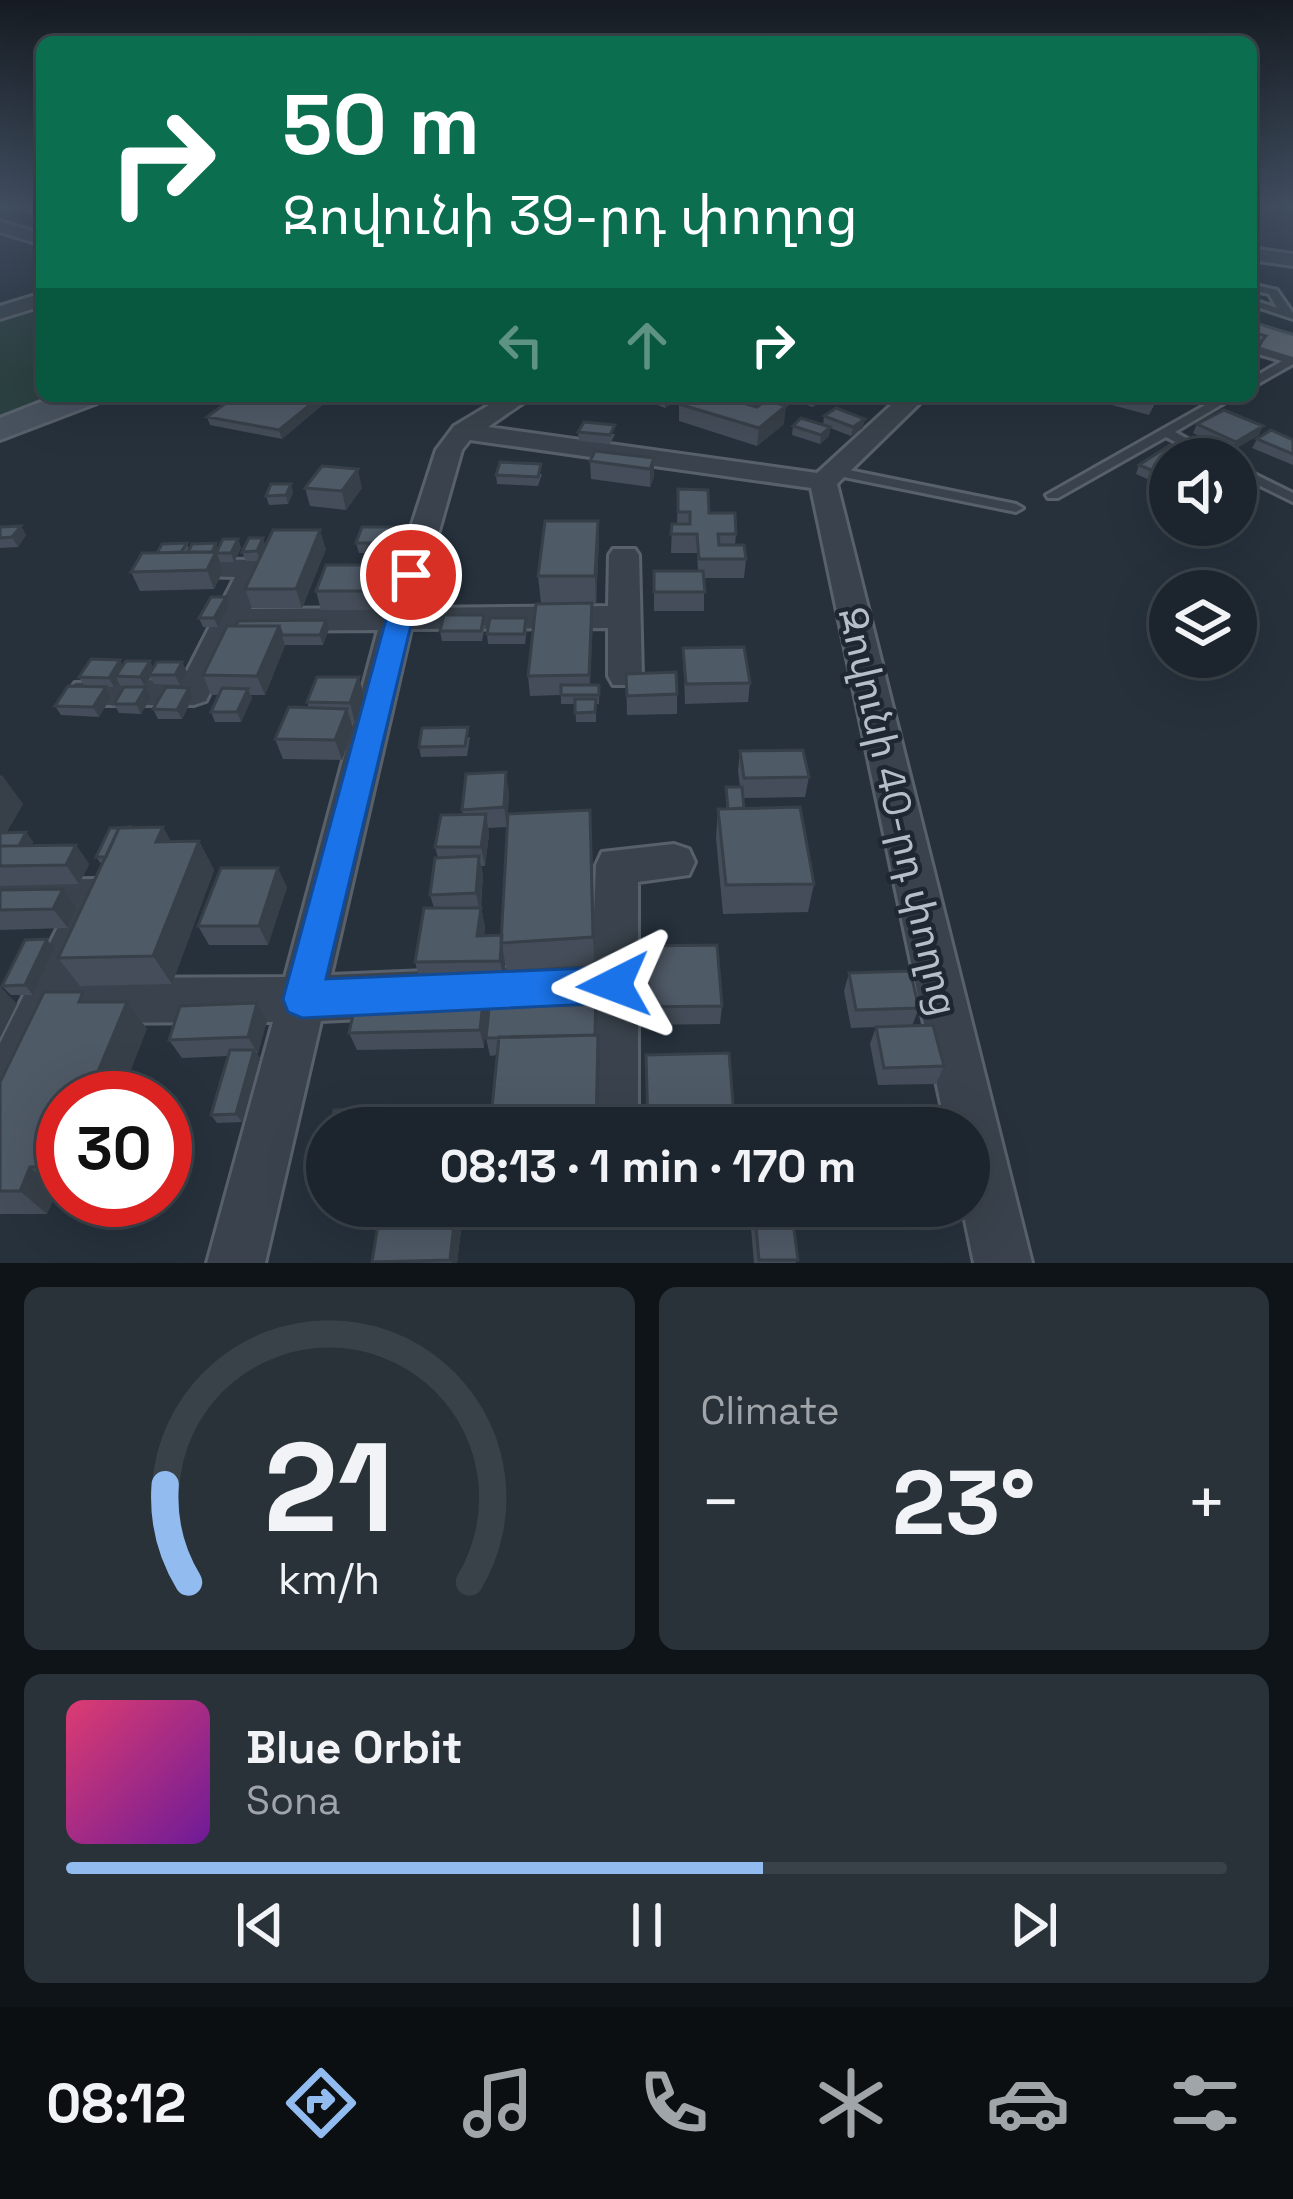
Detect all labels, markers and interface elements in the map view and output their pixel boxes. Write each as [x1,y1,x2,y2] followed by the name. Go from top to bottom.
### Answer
[282,71,480,179] text: 50 m
[84,84,240,240] icon: right
[282,181,858,250] text: Զովունի 39-րդ փողոց
[488,312,554,378] icon: left
[614,312,680,378] icon: ahead
[740,312,806,378] icon: right
[1149,438,1257,678] map controls
[1149,438,1257,546] button: sound
[360,524,462,626] pin
[378,542,444,608] icon: arrive
[1149,570,1257,678] button: layers
[828,602,969,1020] street label: Զովունի 40-րդ փողոց
[551,922,677,1048] position arrow
[36,1071,192,1227] speed limit sign: 30
[440,1138,856,1195] text: 08:13 · 1 min · 170 m
[701,1386,840,1435] text: Climate
[264,1408,395,1567] text: 21
[892,1445,1036,1560] text: 23°
[701,1460,741,1544] text: −
[1186,1460,1227,1544] text: +
[278,1551,380,1606] text: km/h
[246,1719,462,1776] text: Blue Orbit
[246,1776,340,1825] text: Sona
[227,1892,293,1958] icon: previous
[614,1892,680,1958] icon: pause
[1001,1892,1067,1958] icon: next
[279,2061,363,2145] icon: directions
[456,2061,540,2145] icon: music
[632,2061,716,2145] icon: phone
[809,2061,893,2145] icon: climate
[986,2061,1070,2145] icon: car
[1163,2061,1247,2145] icon: filters
[46,2069,186,2138] text: 08:12

